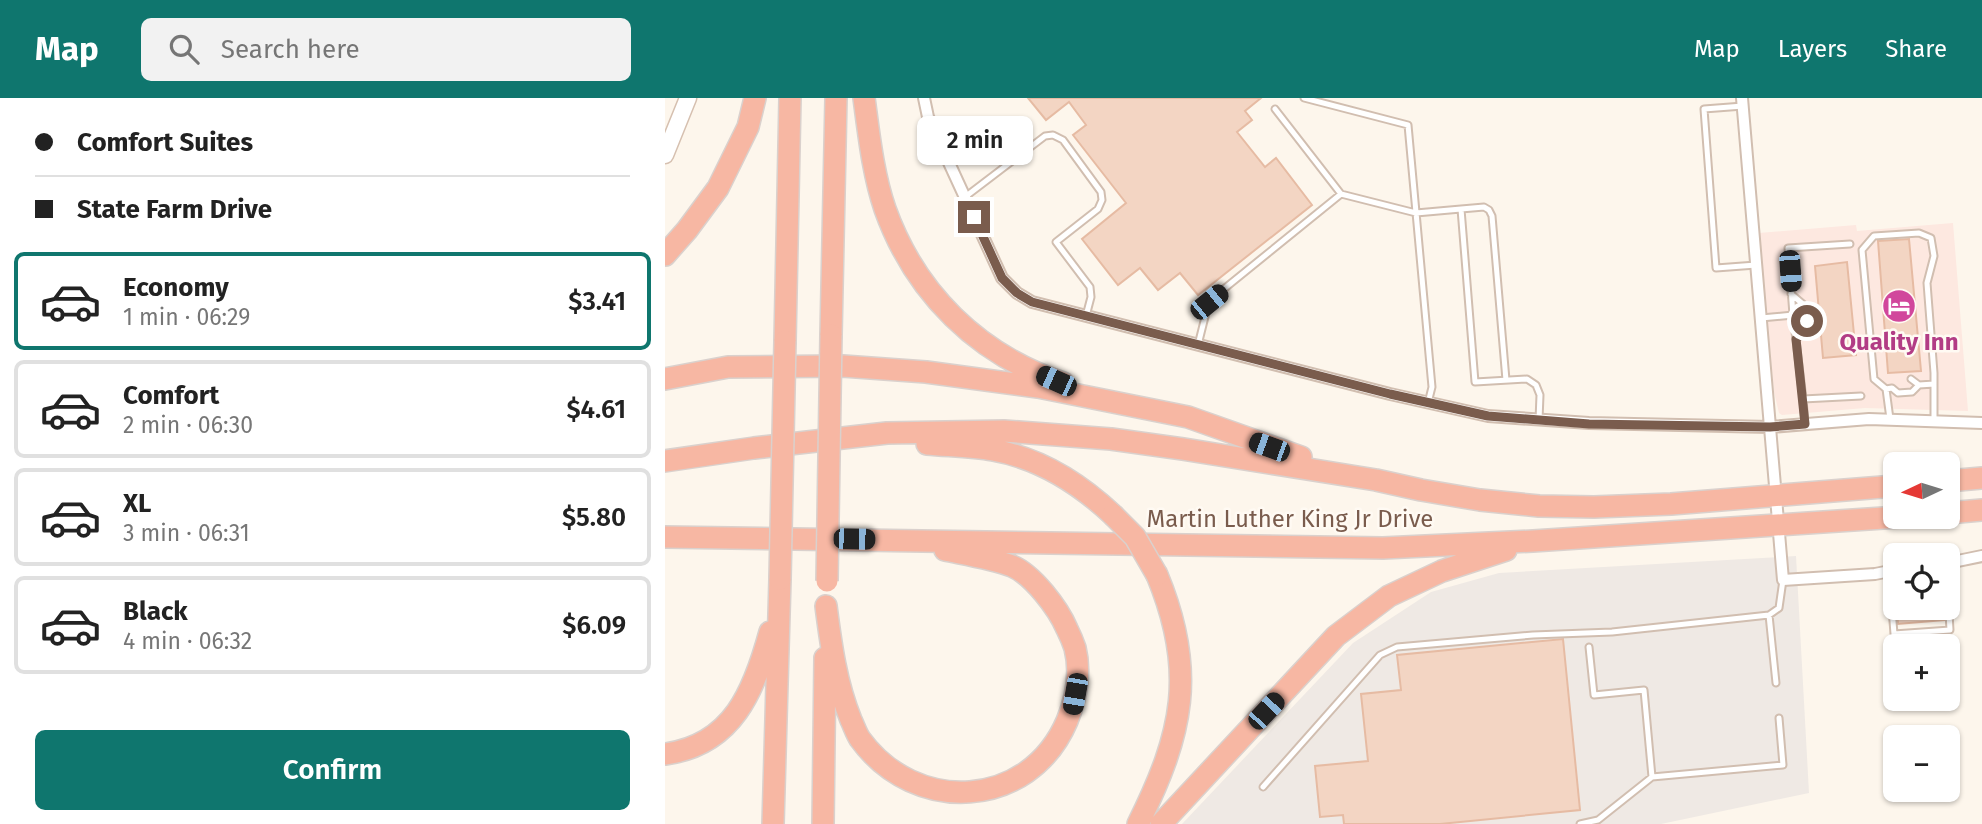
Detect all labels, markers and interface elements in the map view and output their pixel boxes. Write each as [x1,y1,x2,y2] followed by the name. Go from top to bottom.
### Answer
[141,18,631,81] search box
[35,29,99,69] text: Map
[165,30,203,68] icon: search
[221,34,360,65] text: Search here
[1694,35,1740,63] text: Map
[1778,35,1847,63] text: Layers
[1885,35,1947,63] text: Share
[916,116,1032,164] callout: 2 min
[947,126,1003,154] text: 2 min
[77,127,253,158] text: Comfort Suites
[77,194,272,225] text: State Farm Drive
[958,201,990,233] route end
[1779,249,1802,293] car
[39,270,102,333] icon: car
[123,272,229,303] text: Economy
[1187,281,1232,323] car
[568,286,626,317] text: $3.41
[1880,287,1918,325] hotel icon: Quality Inn
[123,303,250,331] text: 1 min · 06:29
[1791,305,1823,337] route start
[1839,328,1959,356] place label: Quality Inn
[1033,363,1080,399] car
[39,378,102,441] icon: car
[123,380,219,411] text: Comfort
[566,394,626,425] text: $4.61
[123,411,253,439] text: 2 min · 06:30
[1246,430,1293,464] car
[1883,452,1960,528] north arrow
[1883,452,1960,802] map controls
[39,486,102,549] icon: car
[123,488,151,519] text: XL
[562,502,626,533] text: $5.80
[1147,505,1433,533] street label: Martin Luther King Jr Drive
[123,519,250,547] text: 3 min · 06:31
[833,528,876,550] car
[1883,543,1960,620] button: locate
[39,594,102,657] icon: car
[123,596,188,627] text: Black
[562,610,626,641] text: $6.09
[123,627,252,655] text: 4 min · 06:32
[1883,634,1960,711] button: +
[1062,671,1089,717] car
[1244,688,1289,734] car
[1883,725,1960,802] button: −
[35,730,630,810] button: Confirm

